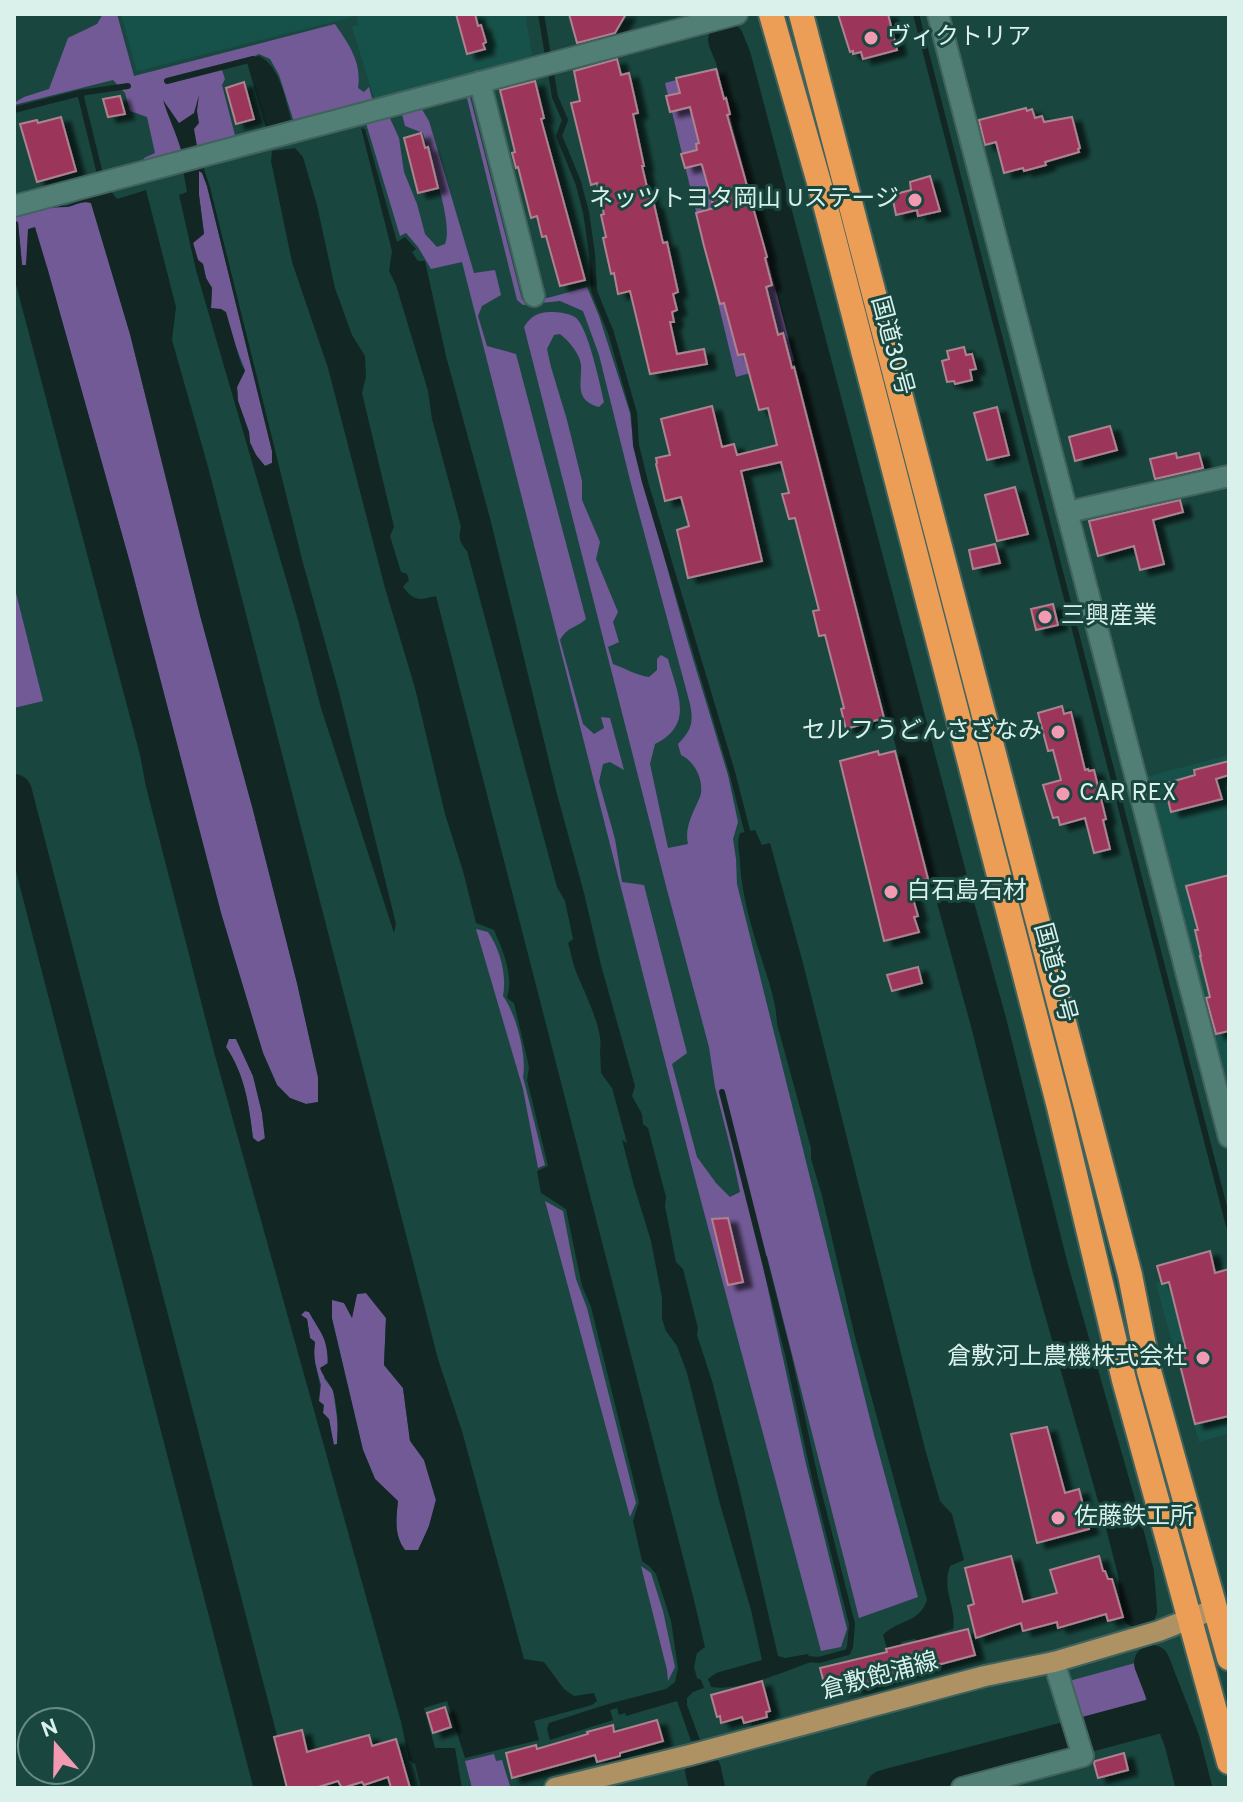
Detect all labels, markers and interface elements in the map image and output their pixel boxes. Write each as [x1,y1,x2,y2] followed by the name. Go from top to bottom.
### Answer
[887,23,1031,53] place label: ヴィクトリア
[862,29,880,47] marker: ヴィクトリア
[589,185,899,215] place label: ネッツトヨタ岡山 Uステージ
[906,191,924,209] marker: ネッツトヨタ岡山 Uステージ
[863,293,919,399] street label: 国道30号
[1061,602,1157,632] place label: 三興産業
[1036,608,1054,626] marker: 三興産業
[802,717,1042,747] place label: セルフうどんさざなみ
[1049,723,1067,741] marker: セルフうどんさざなみ
[1079,779,1176,809] place label: CAR REX
[1054,785,1072,803] marker: CAR REX
[907,877,1027,907] place label: 白石島石材
[882,883,900,901] marker: 白石島石材
[1026,920,1082,1026] street label: 国道30号
[947,1343,1187,1373] place label: 倉敷河上農機株式会社
[1194,1349,1212,1367] marker: 倉敷河上農機株式会社
[1074,1503,1194,1533] place label: 佐藤鉄工所
[1049,1509,1067,1527] marker: 佐藤鉄工所
[818,1647,942,1707] street label: 倉敷飽浦線
[16,1706,96,1786] north arrow
[38,1714,62,1745] text: N

